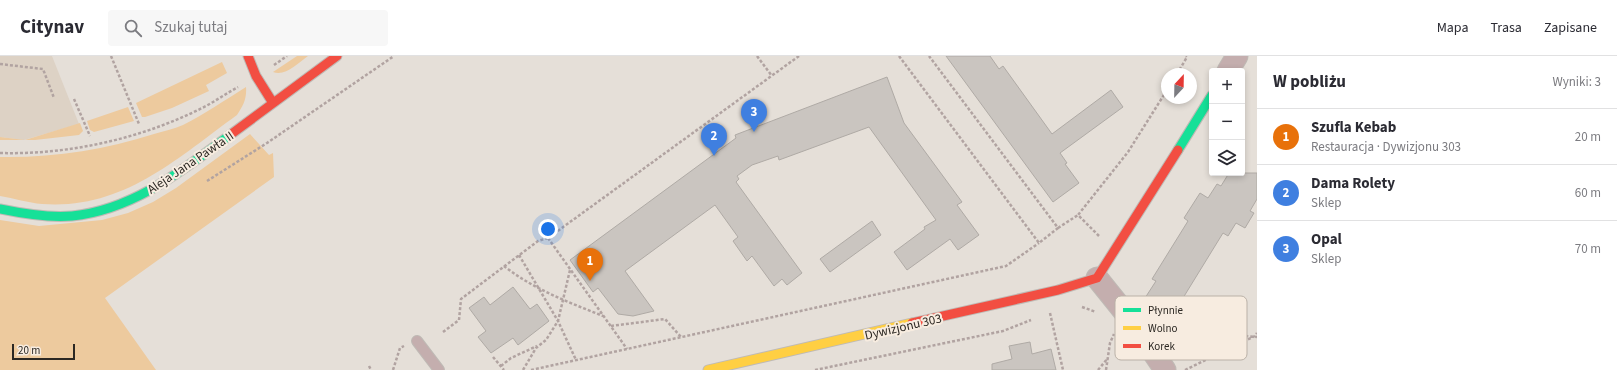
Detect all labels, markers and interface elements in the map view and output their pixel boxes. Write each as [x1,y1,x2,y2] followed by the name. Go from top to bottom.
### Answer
[108,10,388,46] search box
[20,14,84,41] text: Citynav
[122,17,144,39] icon: search
[154,17,227,38] text: Szukaj tutaj
[1437,18,1469,38] text: Mapa
[1491,18,1522,38] text: Trasa
[1544,18,1597,38] text: Zapisane
[1161,68,1197,104] north arrow
[1209,68,1245,176] map controls
[1209,68,1245,104] button: +
[1273,70,1346,94] text: W pobliżu
[1552,73,1601,91] text: Wyniki: 3
[741,99,767,132] pin: 3
[1209,104,1245,140] button: −
[1311,117,1396,138] text: Szufla Kebab
[701,123,727,156] pin: 2
[144,127,237,198] street label: Aleja Jana Pawła II
[1283,128,1289,146] text: 1
[1575,128,1601,146] text: 20 m
[1311,138,1461,156] text: Restauracja · Dywizjonu 303
[1209,140,1245,176] button: layers
[1311,173,1395,194] text: Dama Rolety
[1283,184,1289,202] text: 2
[1575,184,1601,202] text: 60 m
[1311,194,1341,212] text: Sklep
[538,219,558,239] your location
[1311,229,1342,250] text: Opal
[1283,240,1289,258] text: 3
[1575,240,1601,258] text: 70 m
[577,248,603,281] pin: 1
[1311,250,1341,268] text: Sklep
[1115,296,1247,360] legend
[1148,303,1183,318] text: Płynnie
[863,309,944,345] street label: Dywizjonu 303
[1148,321,1177,336] text: Wolno
[1148,339,1175,354] text: Korek
[12,342,75,361] scale bar
[18,343,40,358] text: 20 m

